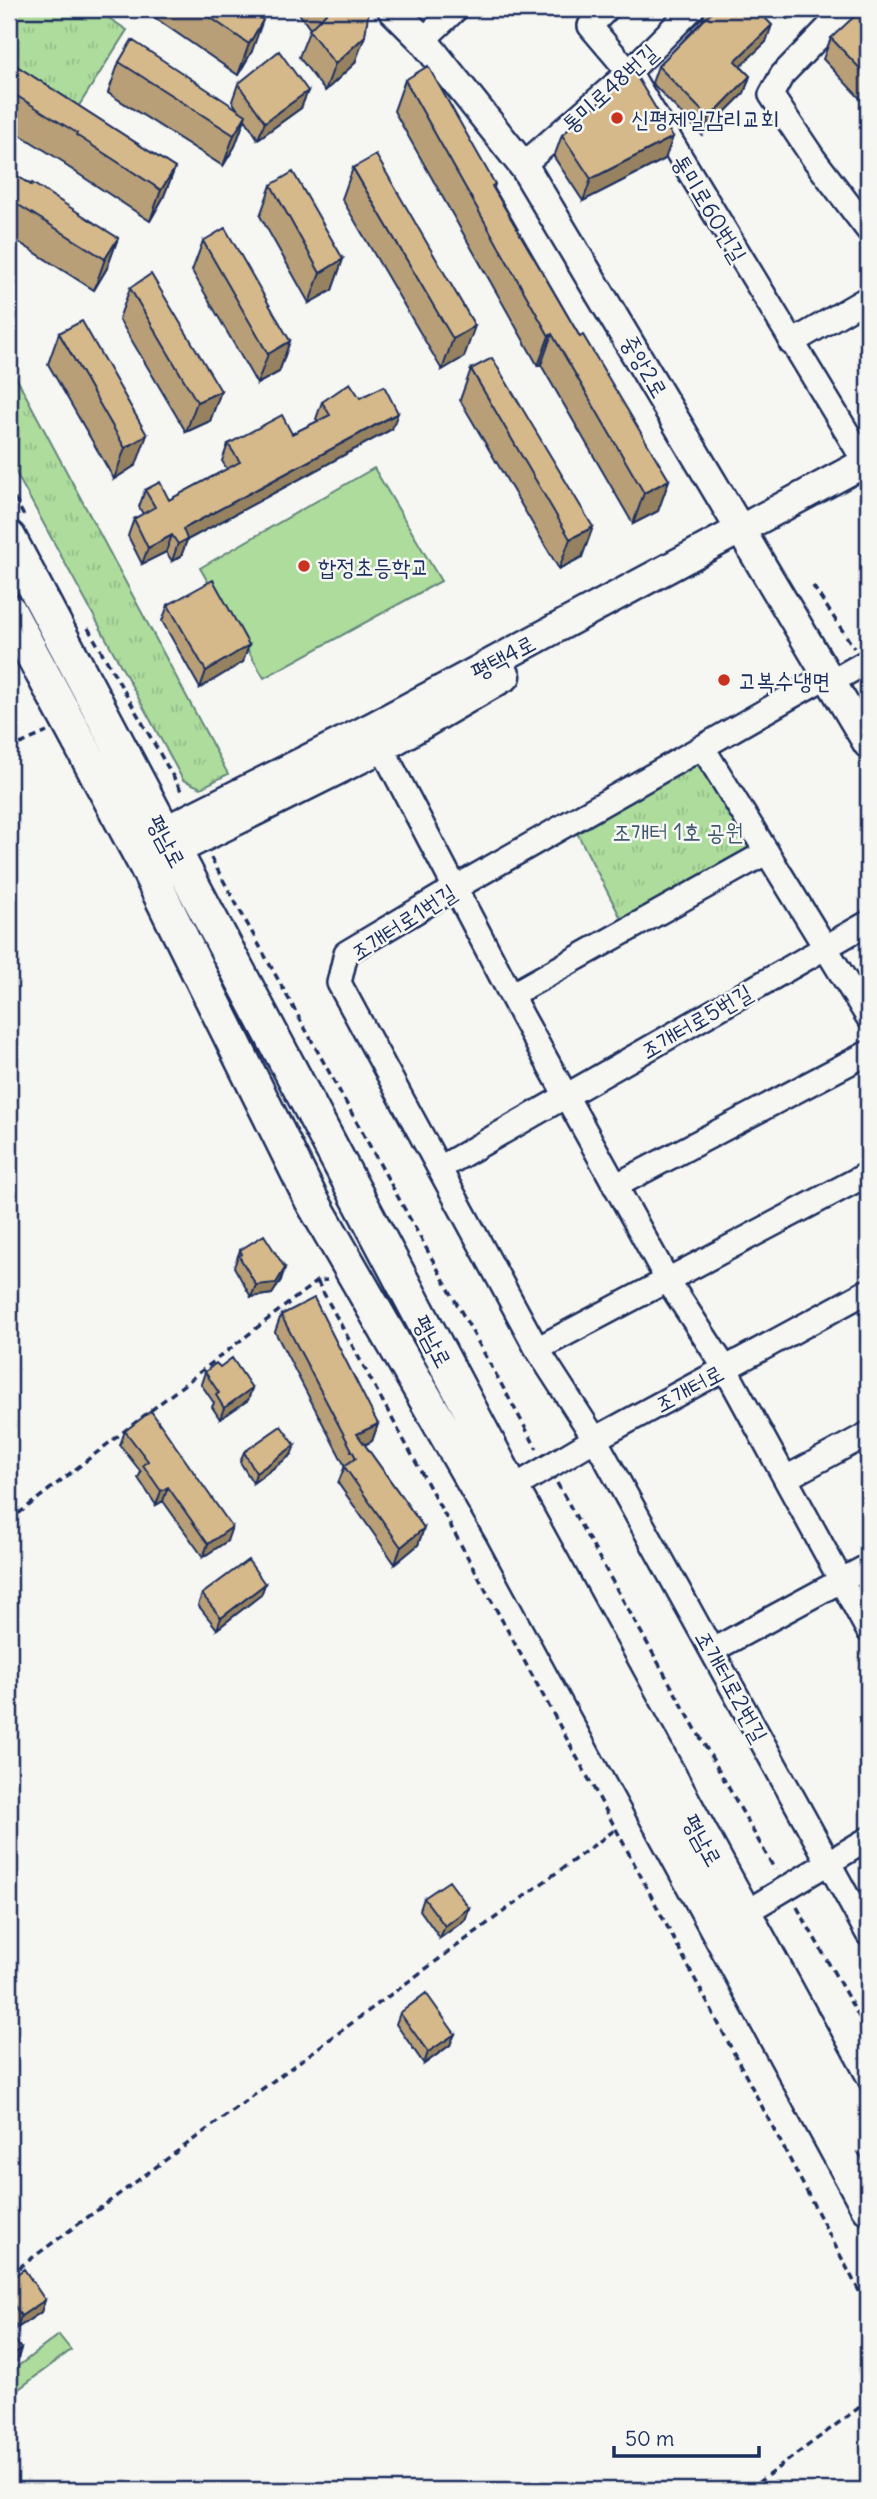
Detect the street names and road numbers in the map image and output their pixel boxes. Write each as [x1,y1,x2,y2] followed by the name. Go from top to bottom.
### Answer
[555,37,663,139] street label: 통미로48번길
[666,149,754,267] street label: 통미로60번길
[615,329,675,403] street label: 중앙2로
[466,628,540,686] street label: 평택4로
[141,810,193,872] street label: 평남로
[345,877,461,967] street label: 조개터로1번길
[635,977,757,1065] street label: 조개터로5번길
[407,1310,459,1372] street label: 평남로
[650,1358,728,1418] street label: 조개터로
[689,1625,775,1747] street label: 조개터로2번길
[677,1809,729,1871] street label: 평남로

